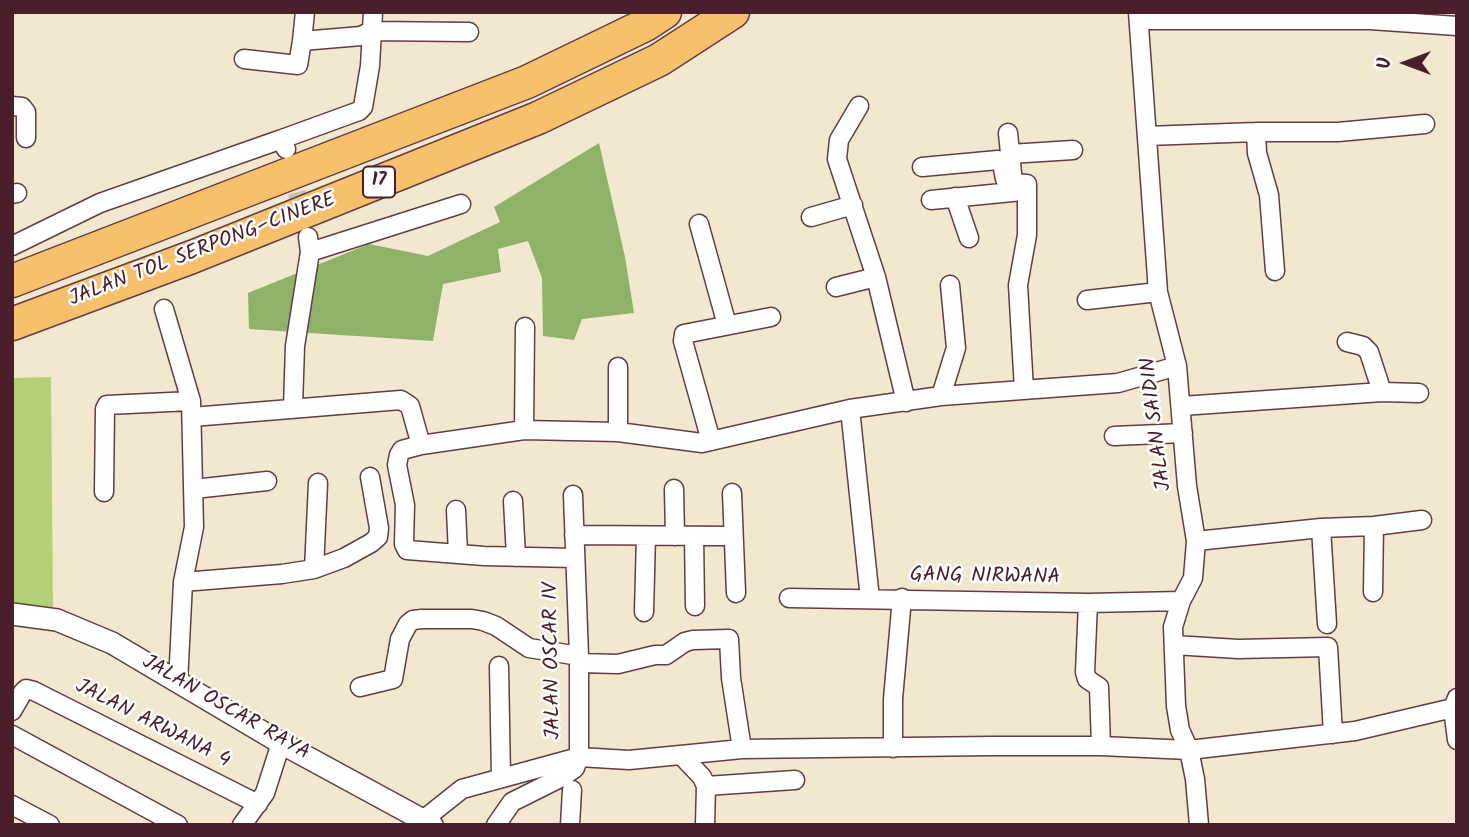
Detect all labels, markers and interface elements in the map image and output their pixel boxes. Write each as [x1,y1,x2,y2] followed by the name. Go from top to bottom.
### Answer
[1371,28,1441,98] north arrow
[1370,57,1400,69] text: U
[363,166,395,198] road number: 17
[66,188,340,314] street label: JALAN TOL SERPONG–CINERE
[1137,356,1179,492] street label: JALAN SAIDIN
[910,564,1060,592] street label: GANG NIRWANA
[540,582,568,740] street label: JALAN OSCAR IV
[137,651,313,767] street label: JALAN OSCAR RAYA
[70,675,234,775] street label: JALAN ARWANA 4

